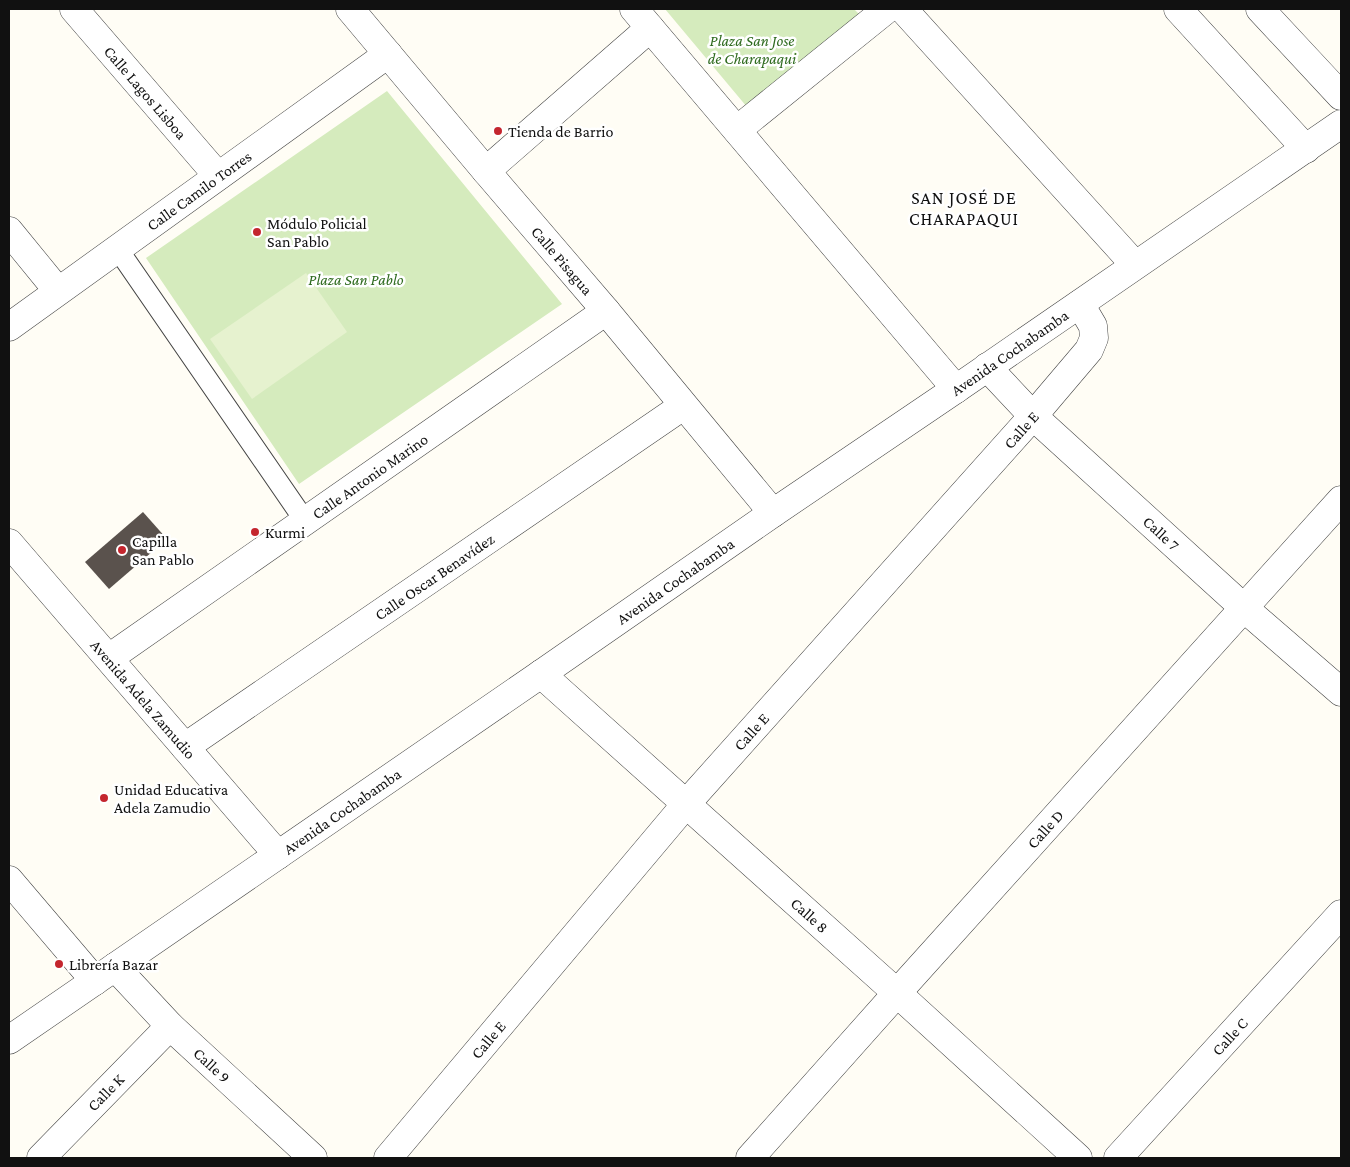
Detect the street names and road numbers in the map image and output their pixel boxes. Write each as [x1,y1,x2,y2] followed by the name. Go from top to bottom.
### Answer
[101,43,191,143] street label: Calle Lagos Lisboa
[144,147,255,234] street label: Calle Camilo Torres
[528,223,596,299] street label: Calle Pisagua
[948,306,1072,399] street label: Avenida Cochabamba
[1000,408,1042,452] street label: Calle E
[309,430,431,523] street label: Calle Antonio Marino
[1140,513,1183,554] street label: Calle 7
[372,530,497,623] street label: Calle Oscar Benavídez
[614,535,738,628] street label: Avenida Cochabamba
[87,636,199,762] street label: Avenida Adela Zamudio
[730,710,772,754] street label: Calle E
[280,765,405,858] street label: Avenida Cochabamba
[1024,806,1067,852] street label: Calle D
[788,894,832,936] street label: Calle 8
[1208,1014,1251,1059] street label: Calle C
[468,1017,509,1062] street label: Calle E
[190,1044,233,1086] street label: Calle 9
[84,1070,128,1114] street label: Calle K

